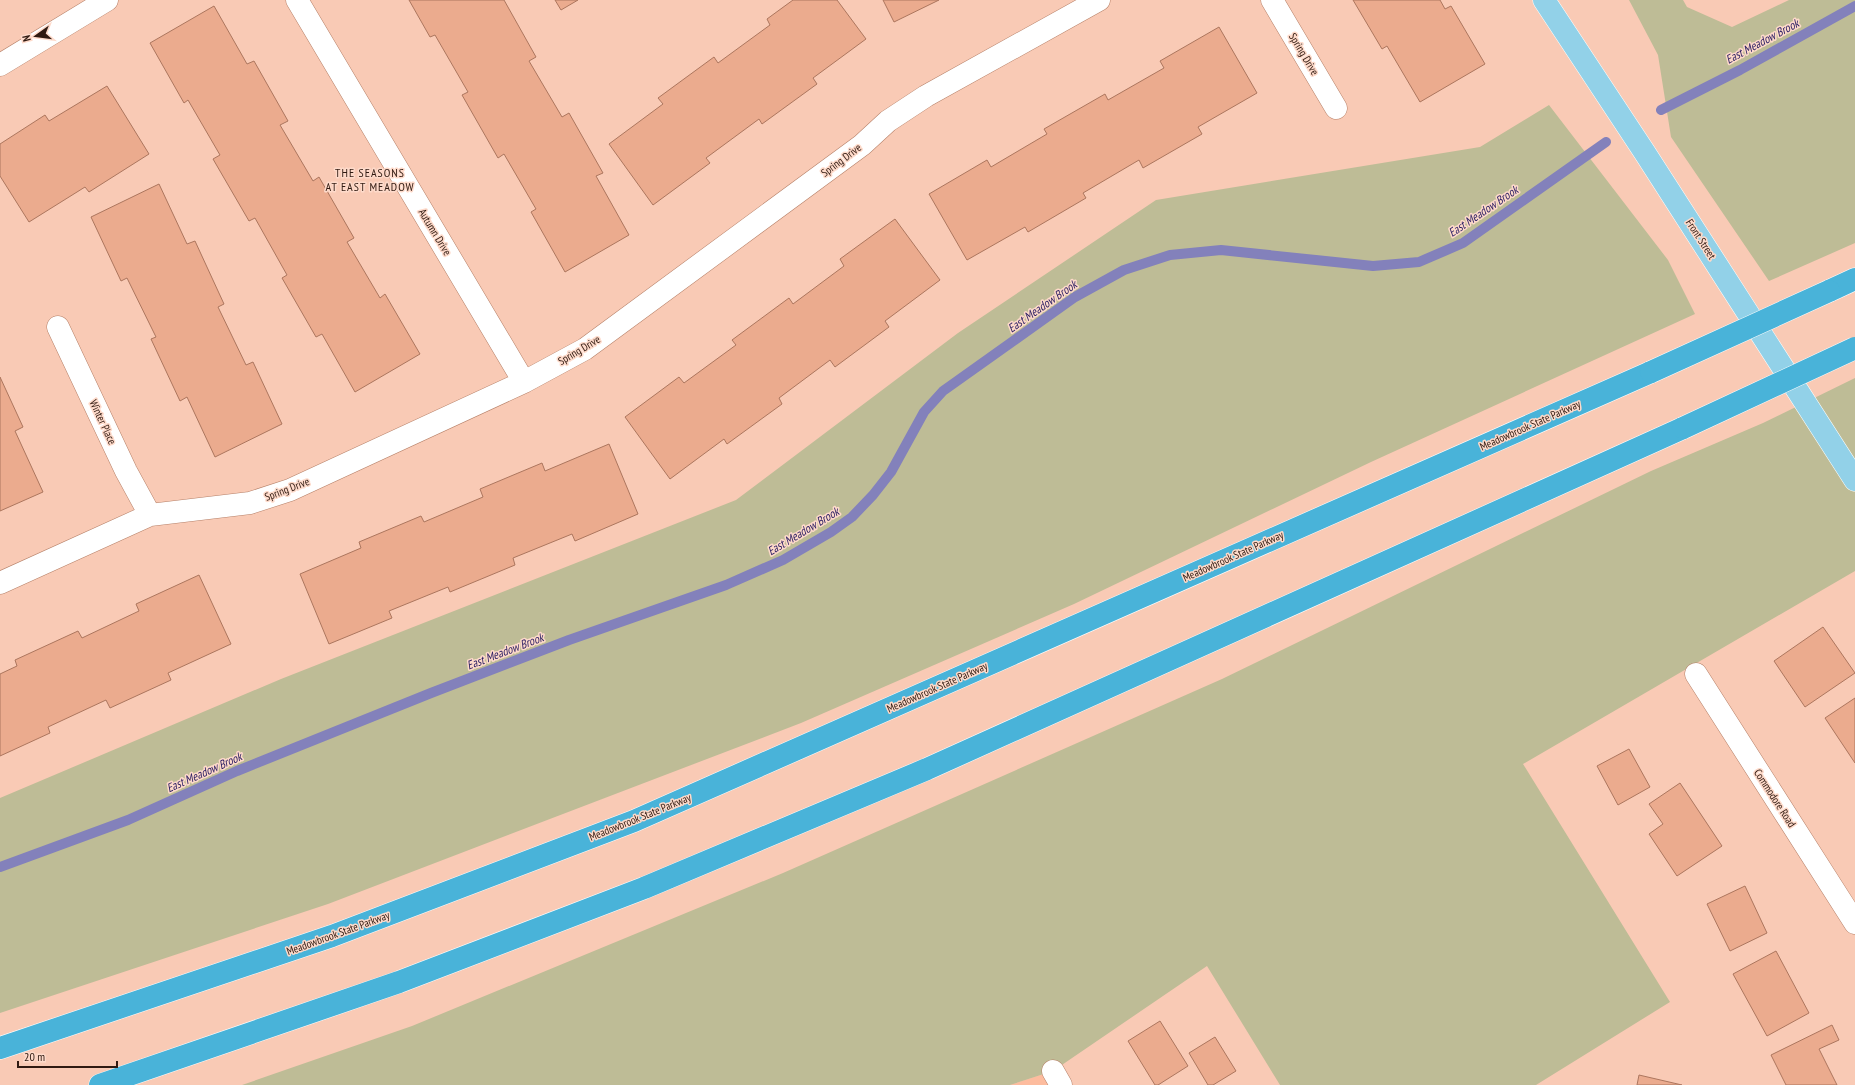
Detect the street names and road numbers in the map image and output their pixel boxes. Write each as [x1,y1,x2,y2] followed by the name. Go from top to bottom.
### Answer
[1286,30,1322,78] street label: Spring Drive
[818,140,864,180] street label: Spring Drive
[416,206,455,258] street label: Autumn Drive
[1683,216,1719,262] street label: Front Street
[555,332,603,368] street label: Spring Drive
[1477,396,1583,454] street label: Meadowbrook State Parkway
[87,397,120,447] street label: Winter Place
[263,474,312,504] street label: Spring Drive
[1180,527,1286,585] street label: Meadowbrook State Parkway
[884,658,990,716] street label: Meadowbrook State Parkway
[1751,766,1799,830] street label: Commodore Road
[587,790,694,844] street label: Meadowbrook State Parkway
[284,908,392,958] street label: Meadowbrook State Parkway

